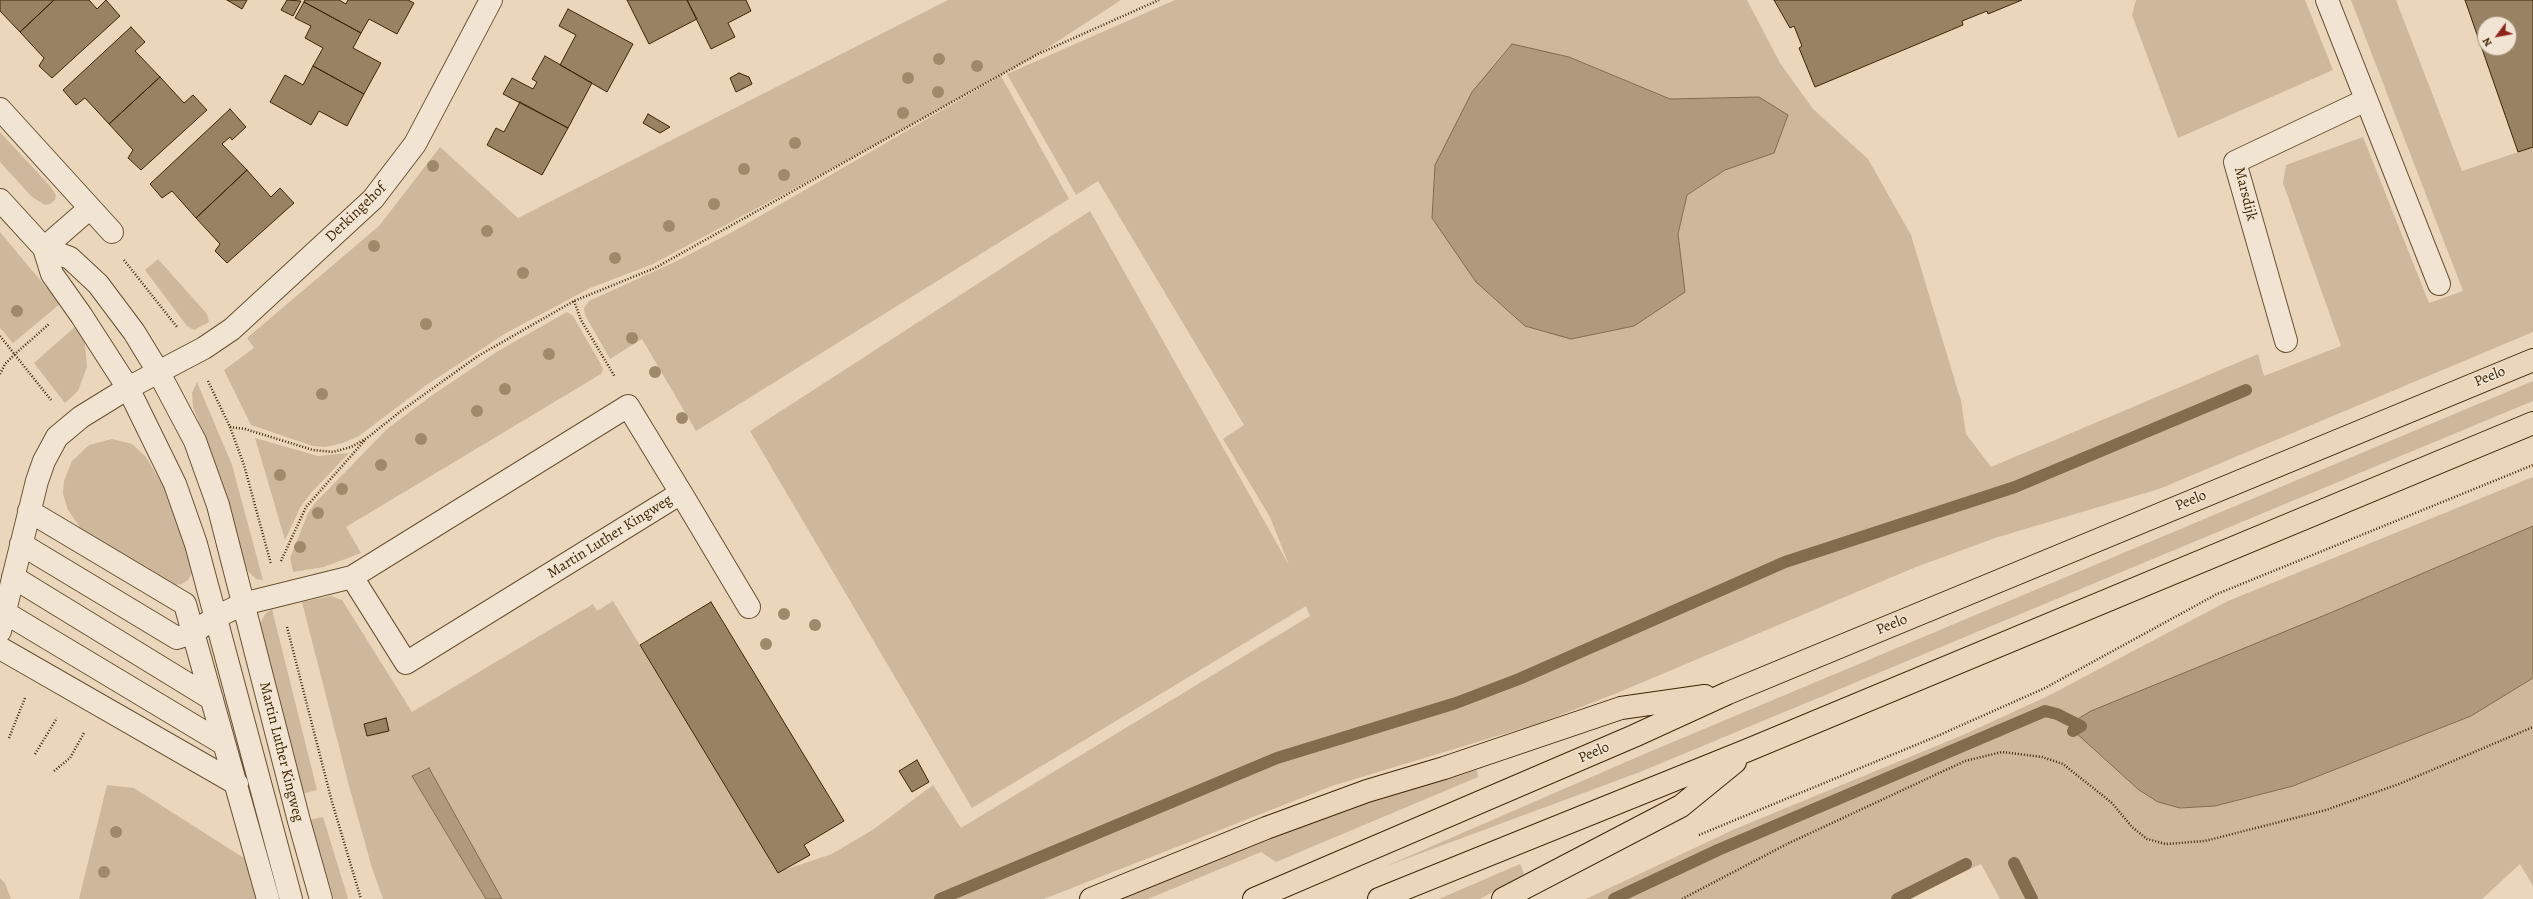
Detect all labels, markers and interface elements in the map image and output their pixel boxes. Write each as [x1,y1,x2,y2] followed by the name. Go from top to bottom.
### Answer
[2477,16,2517,56] north arrow
[2479,35,2496,49] text: N
[2230,165,2260,223] street label: Marsdijk
[322,180,390,246] street label: Derkingehof
[2472,363,2508,391] street label: Peelo
[2173,487,2209,515] street label: Peelo
[544,491,676,583] street label: Martin Luther Kingweg
[1874,611,1910,639] street label: Peelo
[255,680,307,824] street label: Martin Luther Kingweg
[1576,738,1612,768] street label: Peelo

